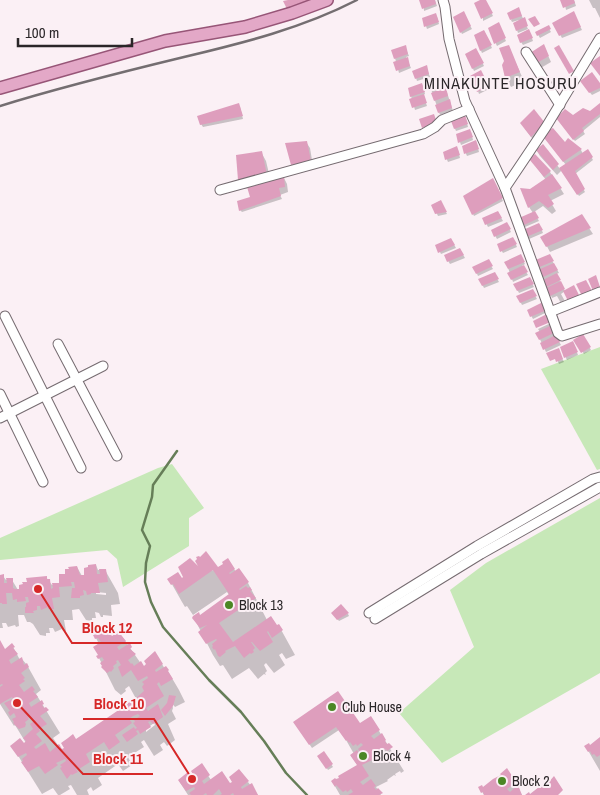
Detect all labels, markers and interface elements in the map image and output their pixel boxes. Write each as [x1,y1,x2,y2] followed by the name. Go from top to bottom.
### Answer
[18,15,131,47] scale bar
[25,22,59,43] text: 100 m
[424,72,578,94] district label: MINAKUNTE HOSURU
[239,596,283,614] place label: Block 13
[223,599,235,611] marker: Block 13
[72,613,142,643] callout: Block 12
[82,617,132,638] text: Block 12
[83,689,154,719] callout: Block 10
[94,693,144,714] text: Block 10
[342,698,402,716] place label: Club House
[326,701,338,713] marker: Club House
[83,744,153,774] callout: Block 11
[373,747,411,765] place label: Block 4
[93,748,143,769] text: Block 11
[357,750,369,762] marker: Block 4
[512,772,550,790] place label: Block 2
[496,775,508,787] marker: Block 2

